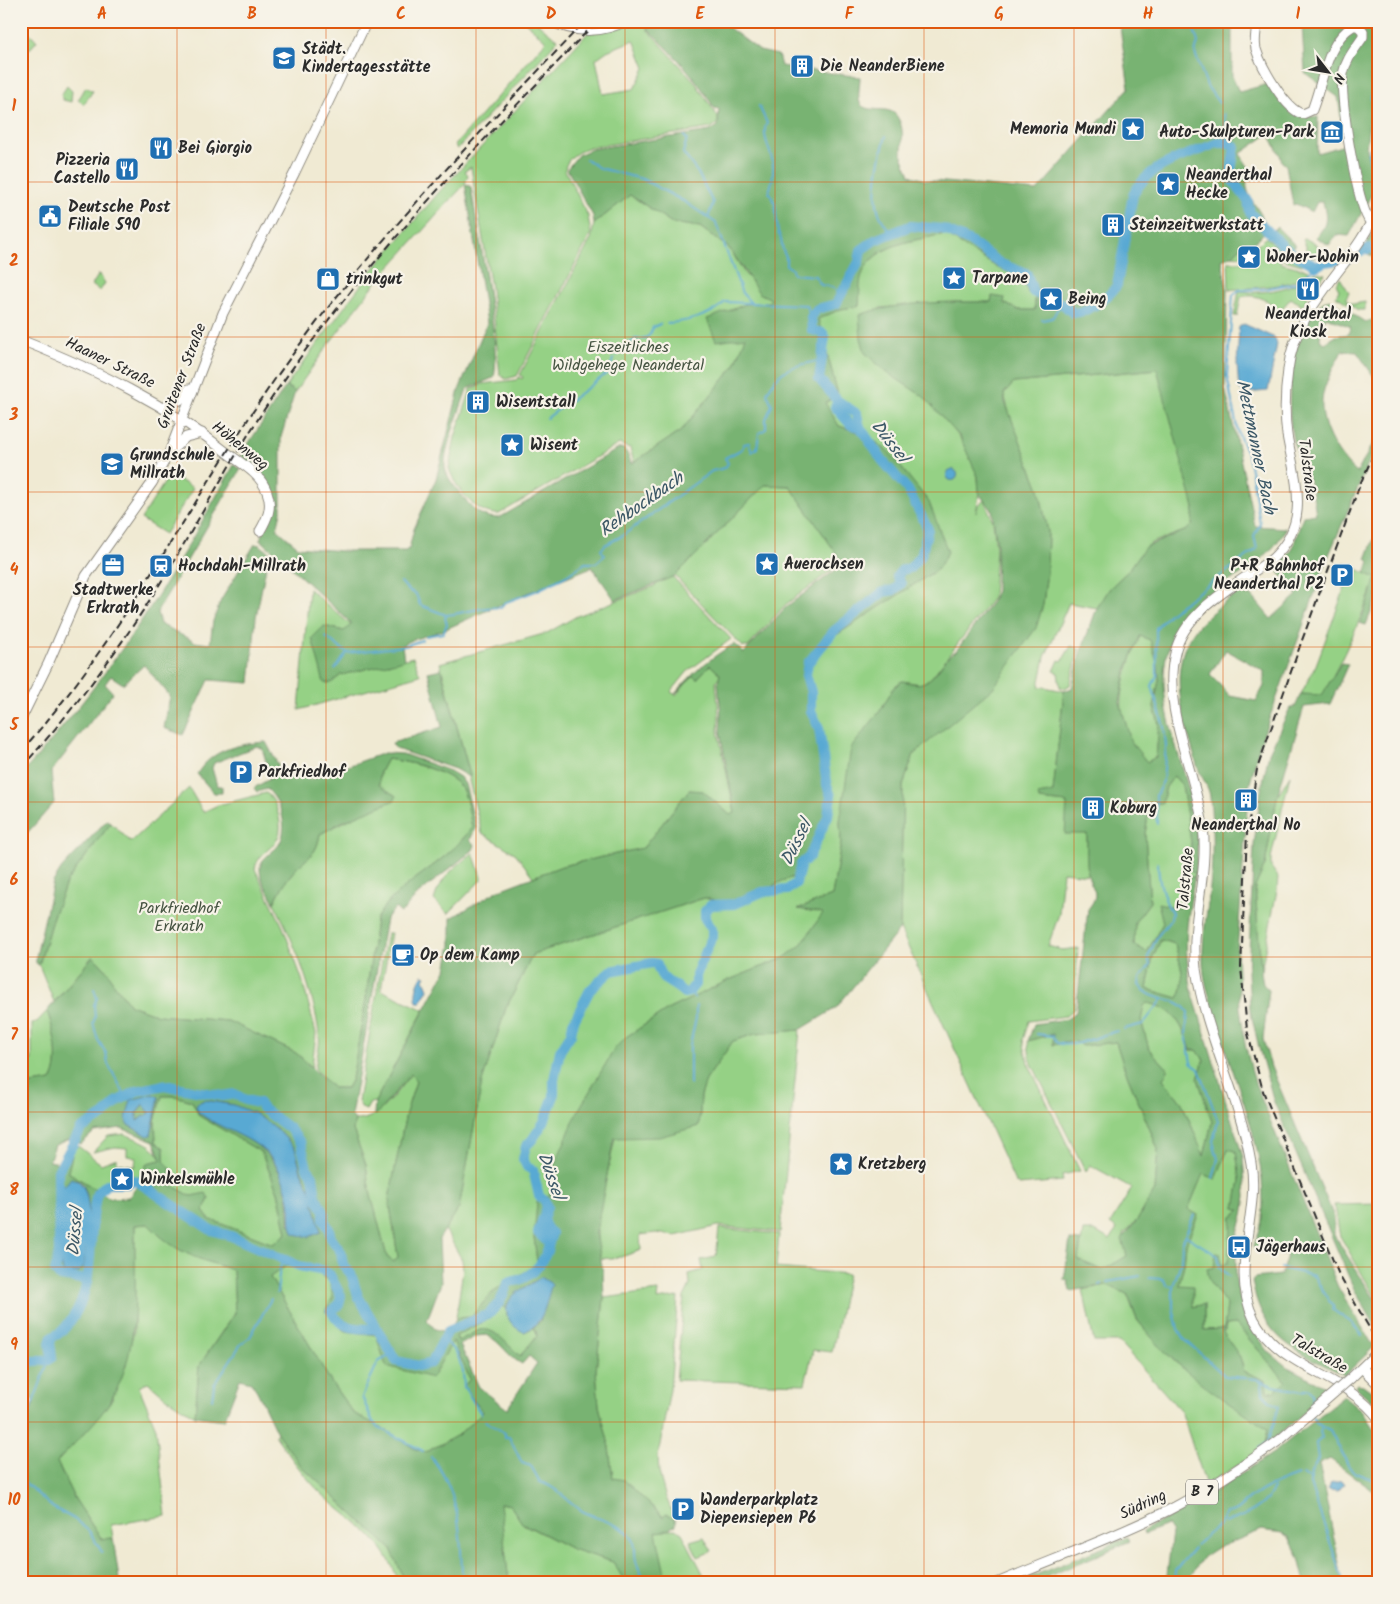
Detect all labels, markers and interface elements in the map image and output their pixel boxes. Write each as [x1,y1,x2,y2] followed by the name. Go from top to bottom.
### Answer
[97,2,107,27] text: A
[247,2,257,27] text: B
[396,2,406,27] text: C
[546,2,557,27] text: D
[696,2,706,27] text: E
[845,2,855,27] text: F
[994,2,1004,27] text: G
[1143,2,1153,27] text: H
[1296,2,1301,27] text: I
[302,37,431,80] place label: Städt. Kindertagesstätte
[271,45,297,71] school or university icon: Städt. Kindertagesstätte
[1302,48,1352,98] north arrow
[789,53,815,79] building icon: Die NeanderBiene
[820,54,945,79] place label: Die NeanderBiene
[1326,69,1350,88] text: N
[12,94,17,119] text: 1
[1120,116,1146,142] place icon: Memoria Mundi
[1010,117,1117,142] place label: Memoria Mundi
[1319,119,1345,145] museum icon: Auto-Skulpturen-Park
[1159,120,1315,145] place label: Auto-Skulpturen-Park
[148,135,174,161] restaurant icon: Bei Giorgio
[178,136,252,161] place label: Bei Giorgio
[54,148,110,191] place label: Pizzeria Castello
[114,156,140,182] restaurant icon: Pizzeria Castello
[1186,163,1273,206] place label: Neanderthal Hecke
[1155,171,1181,197] place icon: Neanderthal Hecke
[68,195,171,238] place label: Deutsche Post Filiale 590
[37,203,63,229] public building icon: Deutsche Post Filiale 590
[1100,212,1126,238] building icon: Steinzeitwerkstatt
[1130,213,1265,238] place label: Steinzeitwerkstatt
[1236,244,1262,270] place icon: Woher-Wohin
[1266,245,1359,270] place label: Woher-Wohin
[9,249,19,274] text: 2
[941,265,967,291] place icon: Tarpane
[315,266,341,292] shop icon: trinkgut
[972,266,1028,291] place label: Tarpane
[346,267,403,292] place label: trinkgut
[1295,276,1321,302] restaurant icon: Neanderthal Kiosk
[1038,286,1064,312] place icon: Being
[1068,287,1107,312] place label: Being
[1265,302,1352,345] place label: Neanderthal Kiosk
[150,319,214,433] street label: Gruitener Straße
[61,330,159,396] street label: Haaner Straße
[552,335,704,378] park label: Eiszeitliches Wildgehege Neandertal
[1227,377,1284,518] water label: Mettmanner Bach
[465,389,491,415] building icon: Wisentstall
[496,390,576,415] place label: Wisentstall
[9,403,19,428] text: 3
[863,414,917,473] water label: Düssel
[206,415,274,477] street label: Höhenweg
[499,432,525,458] place icon: Wisent
[530,433,579,458] place label: Wisent
[1291,438,1323,502] street label: Talstraße
[130,443,215,486] place label: Grundschule Millrath
[99,451,125,477] school or university icon: Grundschule Millrath
[594,464,692,545] water label: Rehbockbach
[754,551,780,577] place icon: Auerochsen
[100,552,126,578] office icon: Stadtwerke Erkrath
[784,552,864,577] place label: Auerochsen
[148,553,174,579] station icon: Hochdahl-Millrath
[178,554,306,579] place label: Hochdahl-Millrath
[1214,554,1326,597] place label: P+R Bahnhof Neanderthal P2
[10,558,19,583] text: 4
[1329,562,1355,588] parking icon: P+R Bahnhof Neanderthal P2
[73,578,154,621] place label: Stadtwerke Erkrath
[9,713,20,738] text: 5
[228,759,254,785] parking icon: Parkfriedhof
[258,760,347,785] place label: Parkfriedhof
[1233,787,1259,813] building icon: Neanderthal No
[1080,795,1106,821] building icon: Koburg
[1110,796,1157,821] place label: Koburg
[773,812,822,871] water label: Düssel
[1191,813,1301,838] place label: Neanderthal No
[1171,847,1201,911] street label: Talstraße
[10,868,19,893] text: 6
[138,896,222,939] park label: Parkfriedhof Erkrath
[390,942,416,968] cafe icon: Op dem Kamp
[420,943,520,968] place label: Op dem Kamp
[10,1023,18,1048] text: 7
[528,1149,573,1207] water label: Düssel
[828,1151,854,1177] place icon: Kretzberg
[858,1152,927,1177] place label: Kretzberg
[109,1166,135,1192] place icon: Winkelsmühle
[140,1167,235,1192] place label: Winkelsmühle
[9,1178,19,1203] text: 8
[59,1203,93,1257] water label: Düssel
[1226,1234,1252,1260] bus stop icon: Jägerhaus
[1256,1235,1326,1260] place label: Jägerhaus
[1286,1328,1352,1380] street label: Talstraße
[10,1333,18,1358] text: 9
[1186,1480,1218,1504] road number: B 7
[1115,1483,1171,1527] street label: Südring
[7,1488,21,1513] text: 10
[700,1488,818,1531] place label: Wanderparkplatz Diepensiepen P6
[670,1496,696,1522] parking icon: Wanderparkplatz Diepensiepen P6

